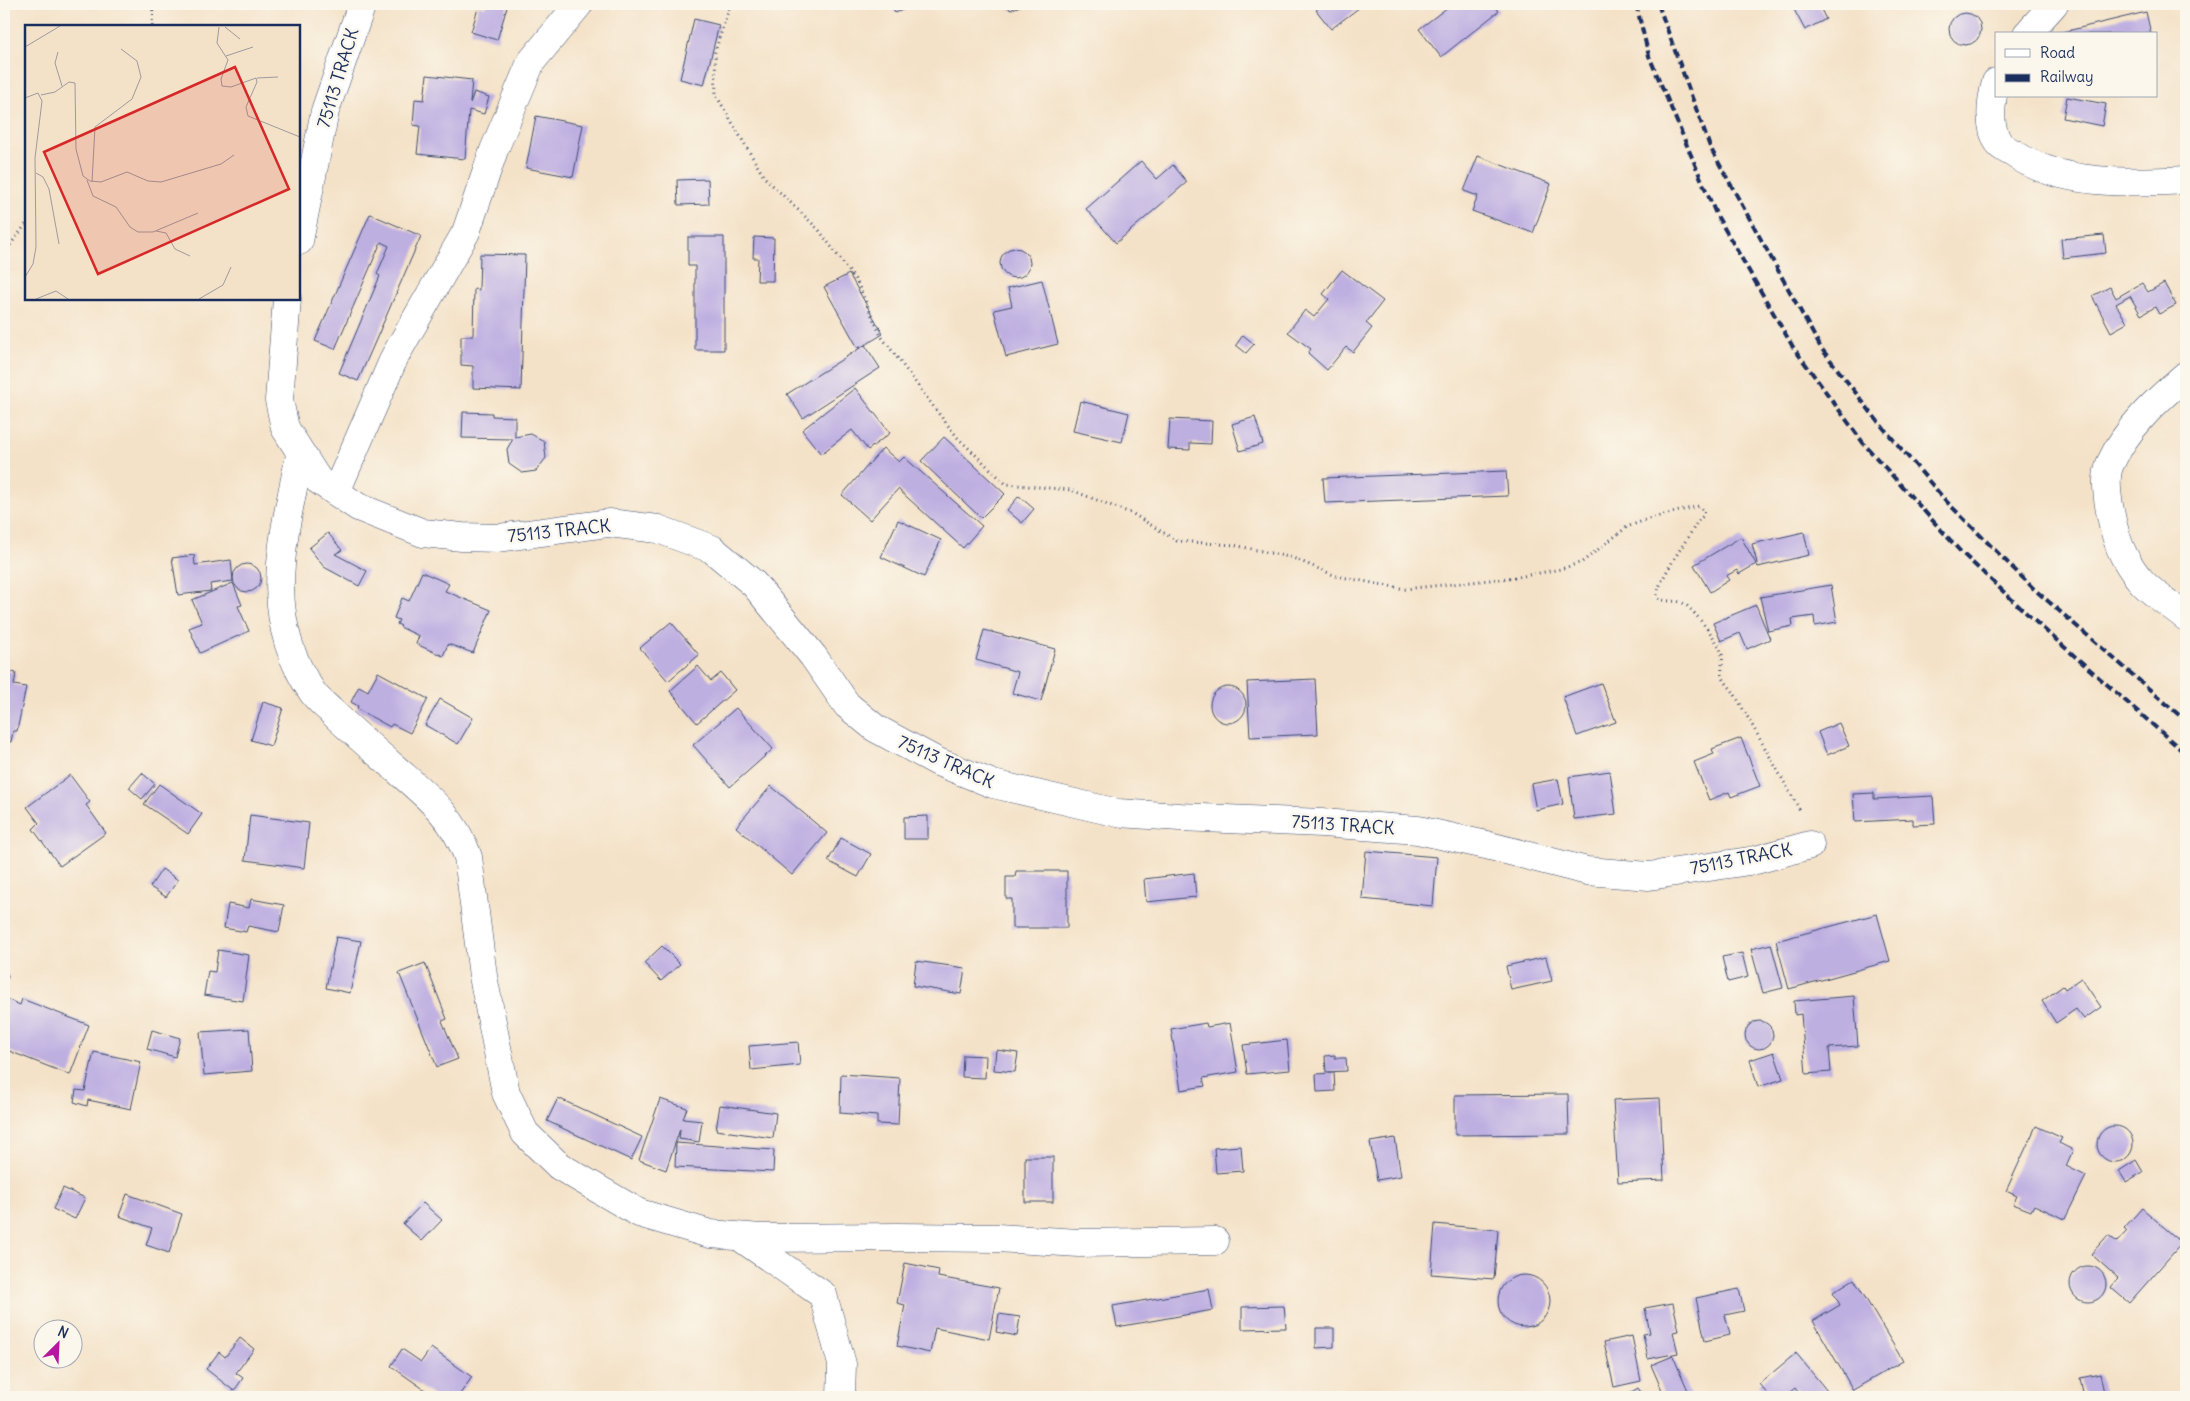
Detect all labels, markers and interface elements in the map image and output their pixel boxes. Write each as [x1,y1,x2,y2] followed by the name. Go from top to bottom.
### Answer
[25,25,300,300] inset map
[311,25,364,131] street label: 75113 TRACK
[1995,32,2158,98] legend
[2040,43,2075,62] text: Road
[2040,67,2094,86] text: Railway
[506,514,612,547] street label: 75113 TRACK
[894,730,998,793] street label: 75113 TRACK
[1291,809,1395,840] street label: 75113 TRACK
[1688,837,1794,880] street label: 75113 TRACK
[32,1318,82,1368] north arrow
[55,1322,71,1342] text: N

